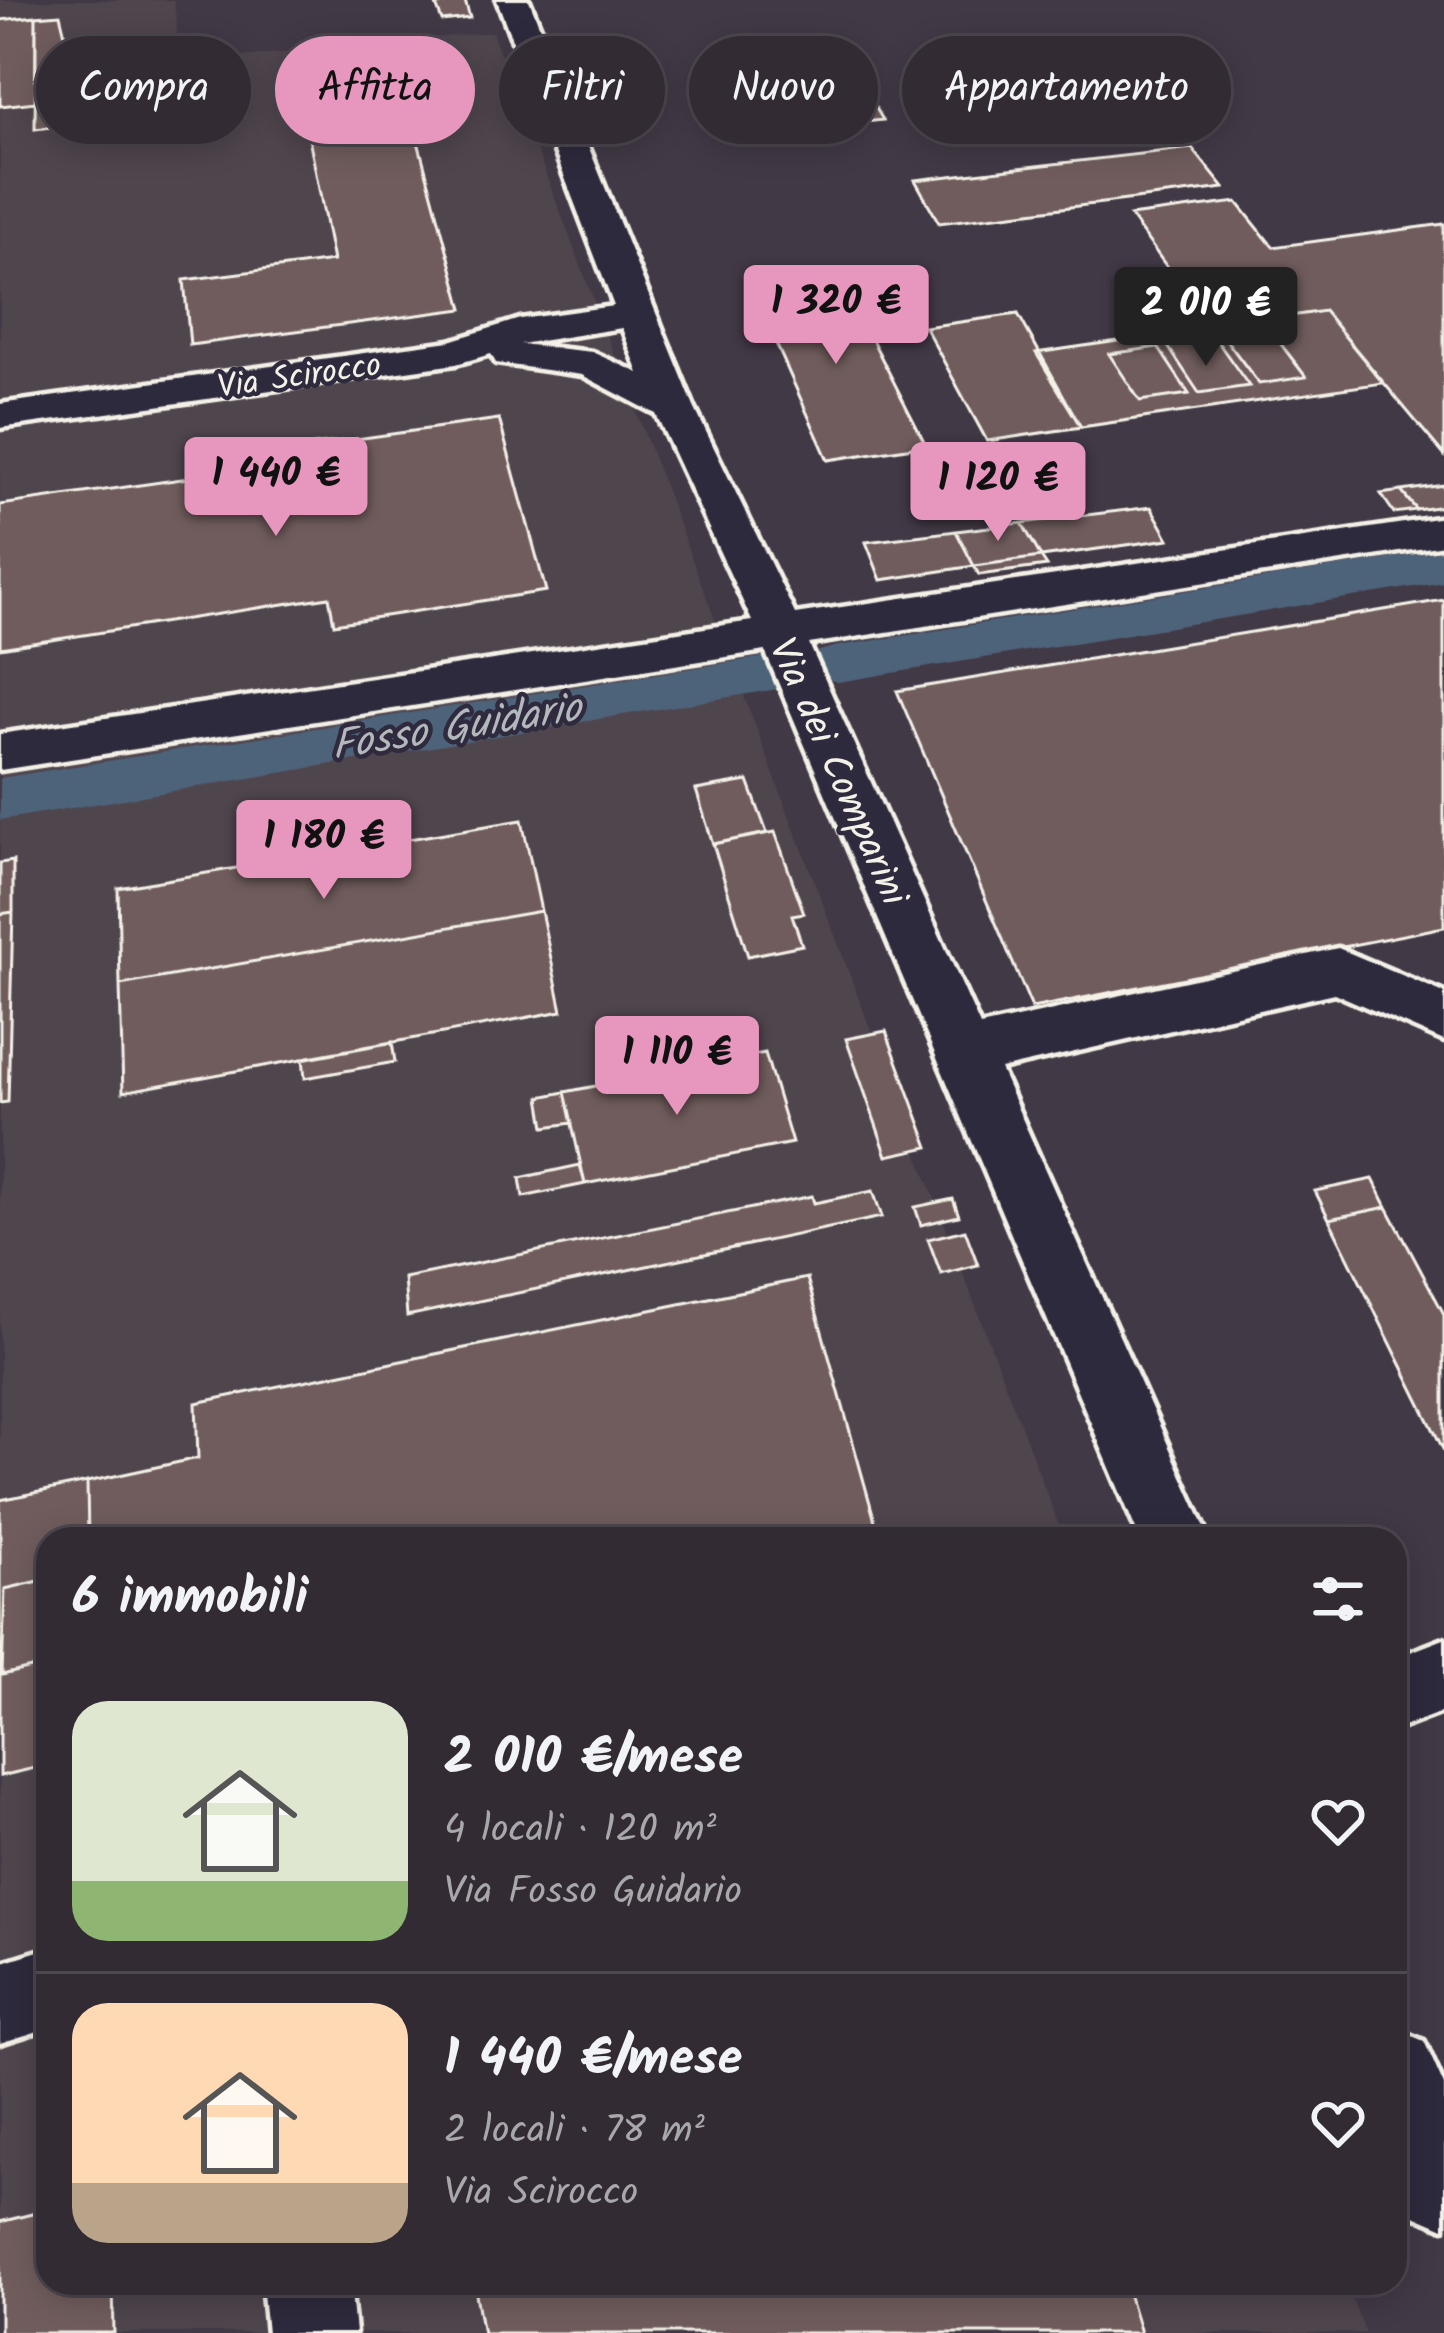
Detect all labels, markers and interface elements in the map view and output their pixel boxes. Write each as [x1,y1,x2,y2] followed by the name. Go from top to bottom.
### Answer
[36,36,251,144] chip: Compra
[275,36,475,144] chip: Affitta
[499,36,665,144] chip: Filtri
[689,36,878,144] chip: Nuovo
[902,36,1231,144] chip: Appartamento
[725,265,947,367] pin: 1 320 €
[1095,267,1317,369] pin: 2 010 €
[771,273,901,335] text: 1 320 €
[1141,275,1271,337] text: 2 010 €
[214,340,385,415] street label: Via Scirocco
[165,437,387,539] pin: 1 440 €
[887,442,1109,544] pin: 1 120 €
[211,445,341,507] text: 1 440 €
[937,450,1059,512] text: 1 120 €
[750,629,924,918] street label: Via dei Comparini
[327,675,589,781] water label: Fosso Guidario
[213,800,435,902] pin: 1 180 €
[263,808,385,870] text: 1 180 €
[566,1016,788,1118] pin: 1 110 €
[622,1024,732,1086] text: 1 110 €
[72,1559,308,1640] text: 6 immobili
[1305,1566,1371,1632] icon: filters
[444,1719,743,1800] text: 2 010 €/mese
[168,1749,312,1893] icon: home
[1305,1788,1371,1854] icon: heart
[444,1800,716,1862] text: 4 locali · 120 m²
[444,1862,742,1924] text: Via Fosso Guidario
[444,2020,743,2101] text: 1 440 €/mese
[168,2051,312,2195] icon: home
[1305,2090,1371,2156] icon: heart
[444,2101,705,2163] text: 2 locali · 78 m²
[444,2163,638,2225] text: Via Scirocco

